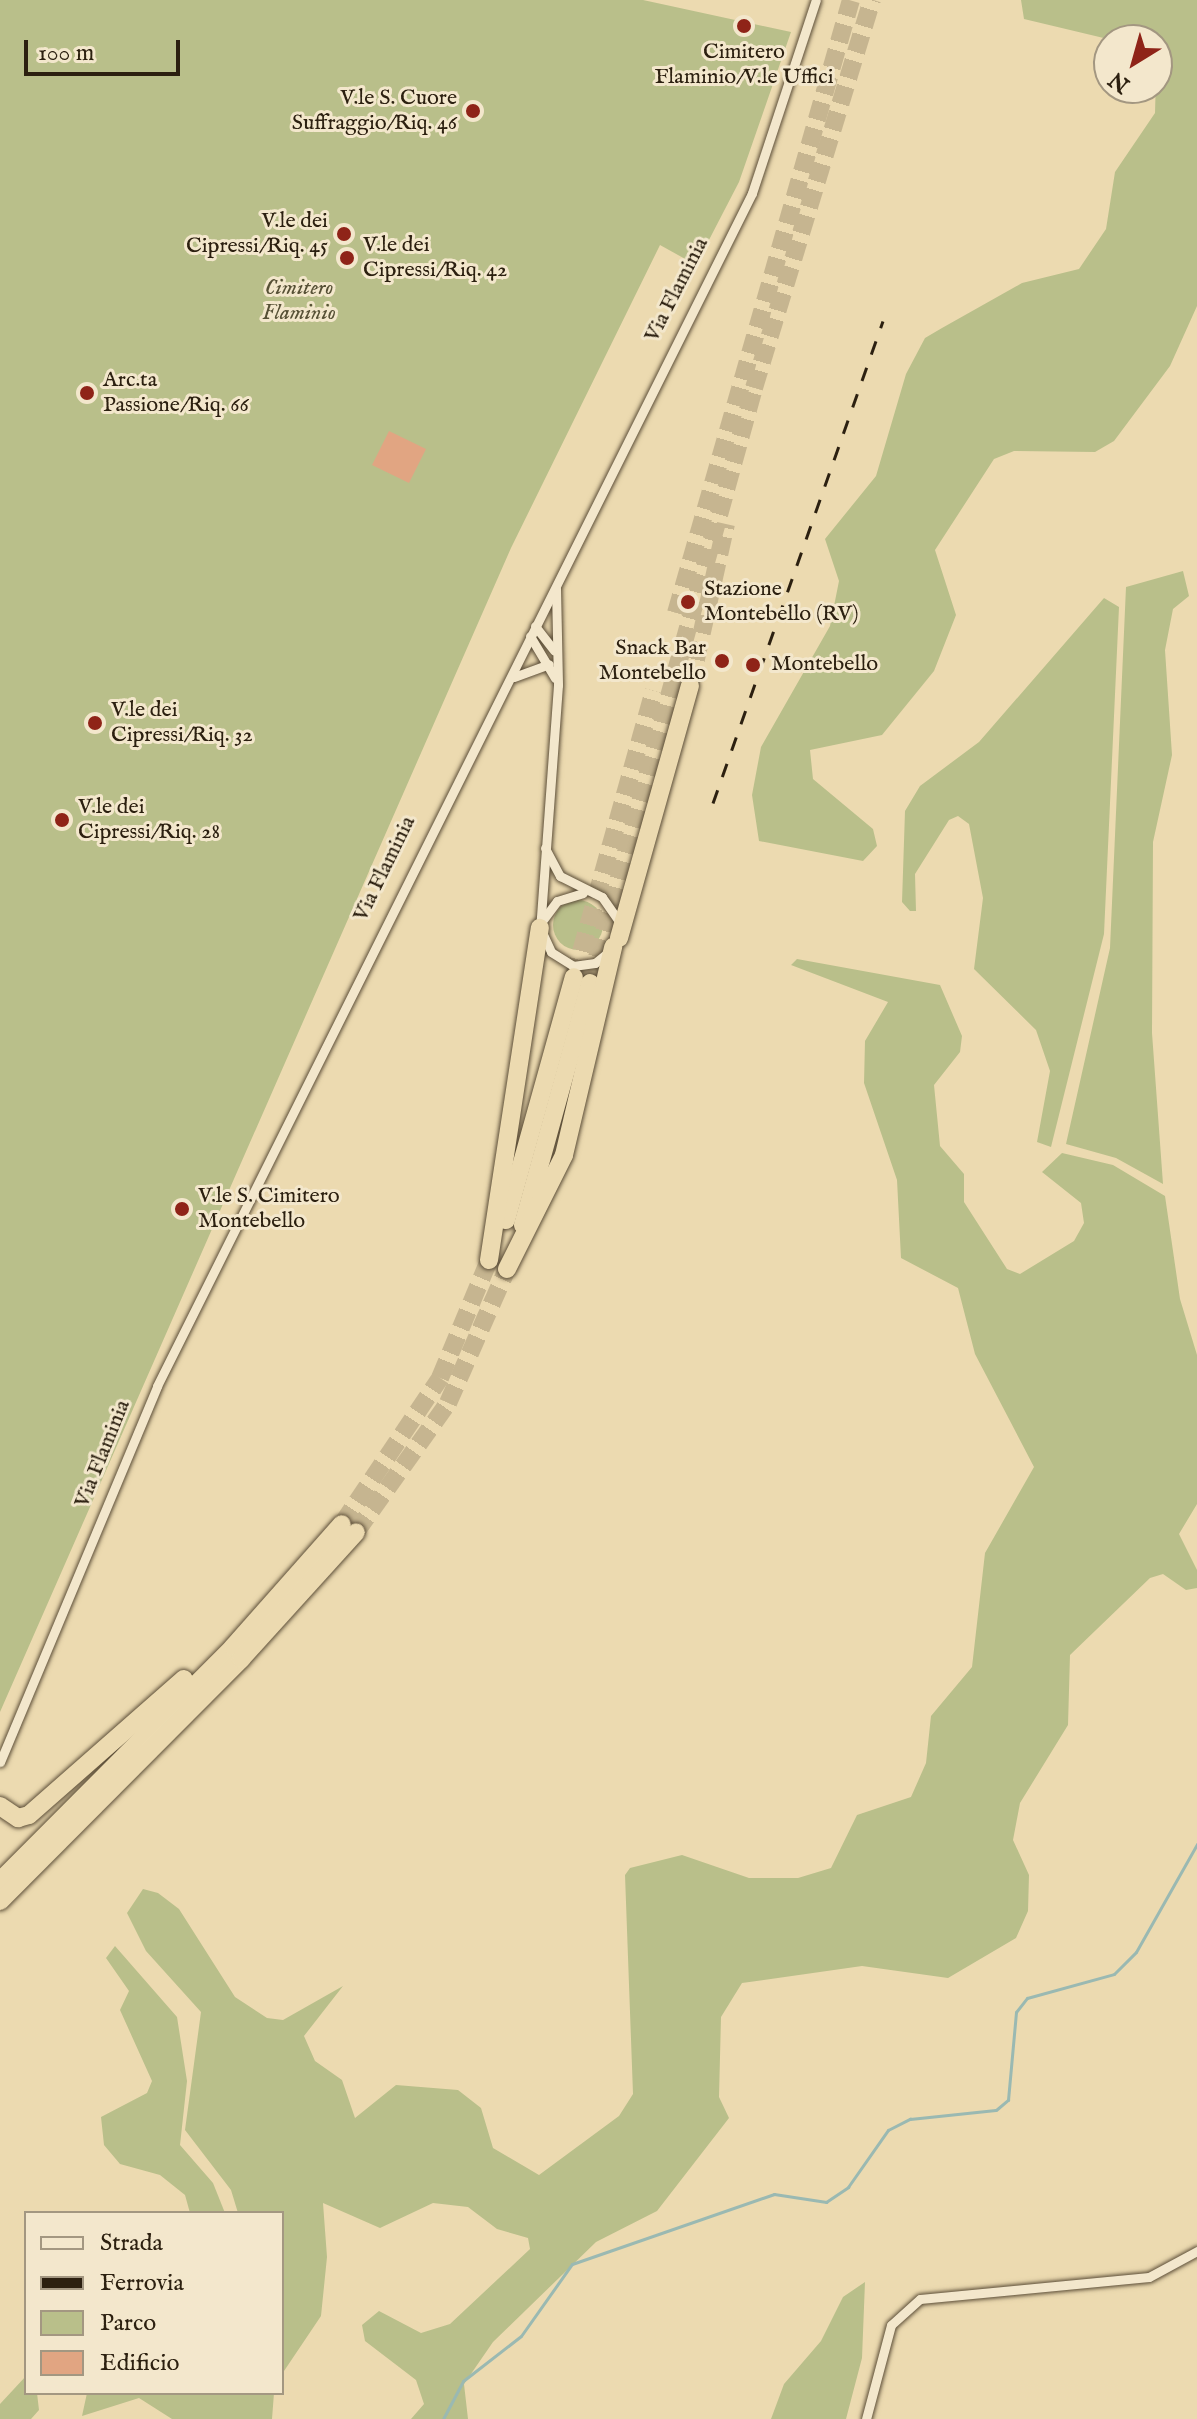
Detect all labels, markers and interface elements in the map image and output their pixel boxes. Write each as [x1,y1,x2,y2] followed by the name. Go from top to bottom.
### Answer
[735,17,753,35] marker: Cimitero Flaminio/V.le Uffici
[28,24,184,74] scale bar
[1093,24,1173,104] north arrow
[38,38,94,69] text: 100 m
[654,39,834,90] place label: Cimitero Flaminio/V.le Uffici
[1104,65,1136,98] text: N
[292,85,457,136] place label: V.le S. Cuore Suffraggio/Riq. 46
[464,102,482,120] marker: V.le S. Cuore Suffraggio/Riq. 46
[186,208,328,260] place label: V.le dei Cipressi/Riq. 45
[335,225,353,243] marker: V.le dei Cipressi/Riq. 45
[363,232,507,284] place label: V.le dei Cipressi/Riq. 42
[639,233,715,347] street label: Via Flaminia
[338,249,356,267] marker: V.le dei Cipressi/Riq. 42
[262,275,336,326] park label: Cimitero Flaminio
[103,367,249,418] place label: Arc.ta Passione/Riq. 66
[78,384,96,402] marker: Arc.ta Passione/Riq. 66
[704,576,859,628] place label: Stazione Montebello (RV)
[679,593,697,611] marker: Stazione Montebello (RV)
[599,635,706,686] place label: Snack Bar Montebello
[713,652,731,670] marker: Snack Bar Montebello
[771,652,878,678] place label: Montebello
[742,654,764,676] marker: Montebello
[111,697,253,748] place label: V.le dei Cipressi/Riq. 32
[86,714,104,732] marker: V.le dei Cipressi/Riq. 32
[78,794,220,846] place label: V.le dei Cipressi/Riq. 28
[53,811,71,829] marker: V.le dei Cipressi/Riq. 28
[348,812,422,926] street label: Via Flaminia
[198,1183,340,1234] place label: V.le S. Cimitero Montebello
[173,1200,191,1218] marker: V.le S. Cimitero Montebello
[69,1396,137,1512] street label: Via Flaminia
[24,2211,284,2395] legend
[100,2228,163,2259] text: Strada
[100,2268,184,2299] text: Ferrovia
[100,2308,156,2339] text: Parco
[100,2348,179,2379] text: Edificio

